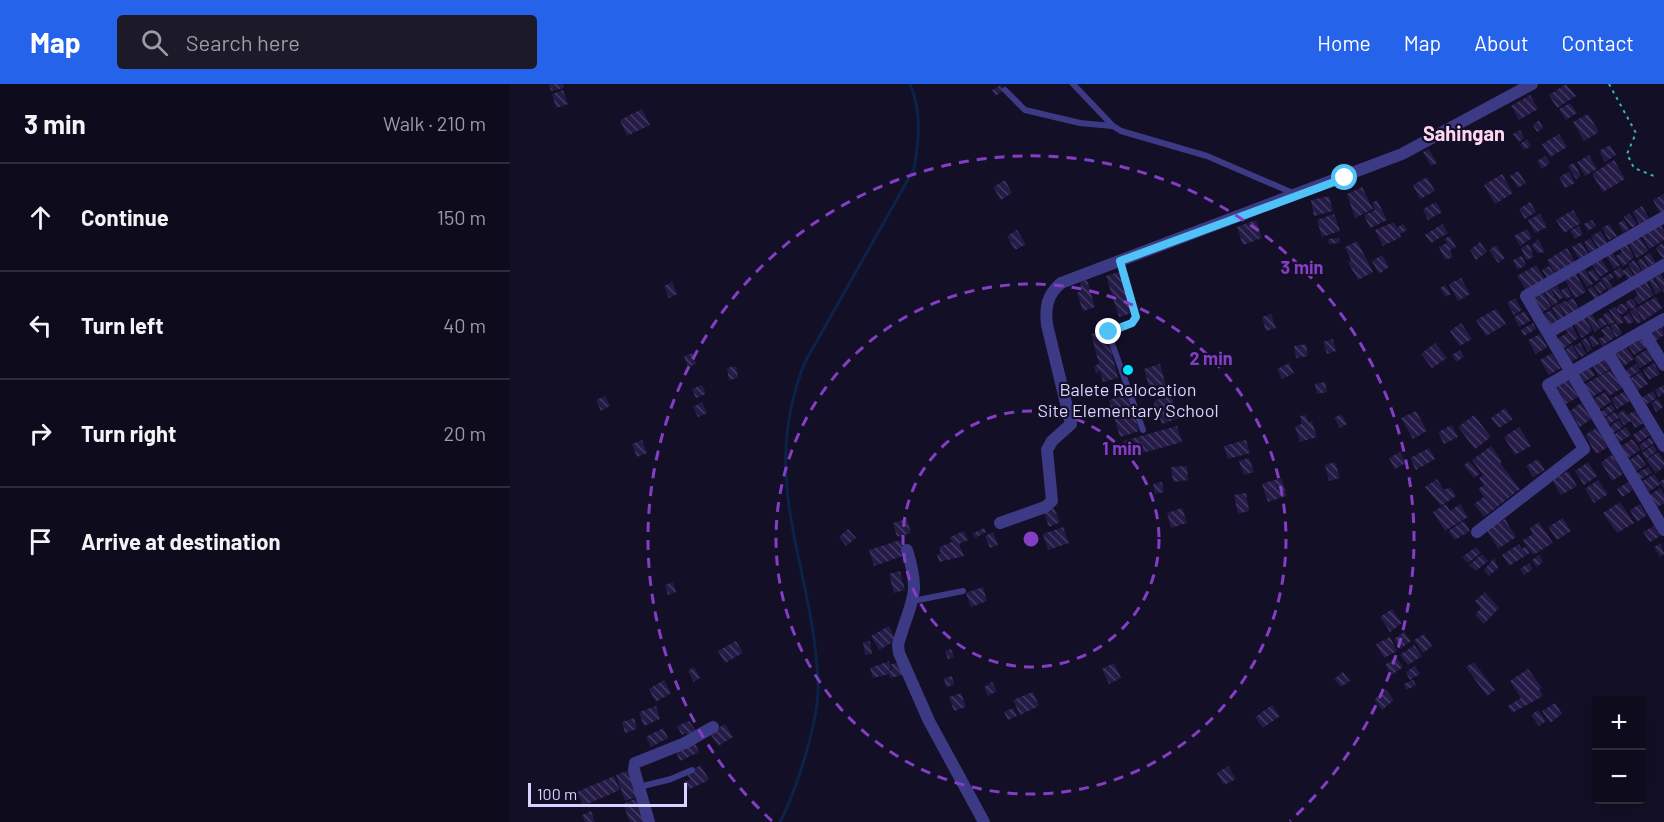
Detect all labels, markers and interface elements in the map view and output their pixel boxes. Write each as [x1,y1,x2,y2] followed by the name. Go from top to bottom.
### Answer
[117,15,537,69] search box
[30,25,81,59] text: Map
[138,26,171,59] icon: search
[186,29,300,55] text: Search here
[1317,30,1371,55] text: Home
[1404,30,1441,55] text: Map
[1474,30,1529,55] text: About
[1562,30,1634,55] text: Contact
[24,108,86,139] text: 3 min
[383,111,486,135] text: Walk · 210 m
[1423,121,1505,145] district label: Sahingan
[1331,164,1357,190] route start
[24,201,57,234] icon: ahead
[81,204,169,230] text: Continue
[437,205,486,229] text: 150 m
[1281,256,1323,278] text: 3 min
[24,309,57,342] icon: left
[81,312,164,338] text: Turn left
[443,313,486,337] text: 40 m
[1095,318,1121,344] route end
[1189,347,1233,369] text: 2 min
[1121,363,1135,377] marker: Balete Relocation Site Elementary School
[1037,378,1219,421] place label: Balete Relocation Site Elementary School
[24,417,57,450] icon: right
[81,420,176,446] text: Turn right
[443,421,486,445] text: 20 m
[1102,437,1142,459] text: 1 min
[24,525,57,558] icon: arrive
[81,528,280,554] text: Arrive at destination
[1021,529,1041,549] centre of rings
[1592,696,1646,804] map controls
[1592,696,1646,750] button: +
[1592,750,1646,804] button: −
[528,780,687,808] scale bar
[537,784,577,803] text: 100 m

